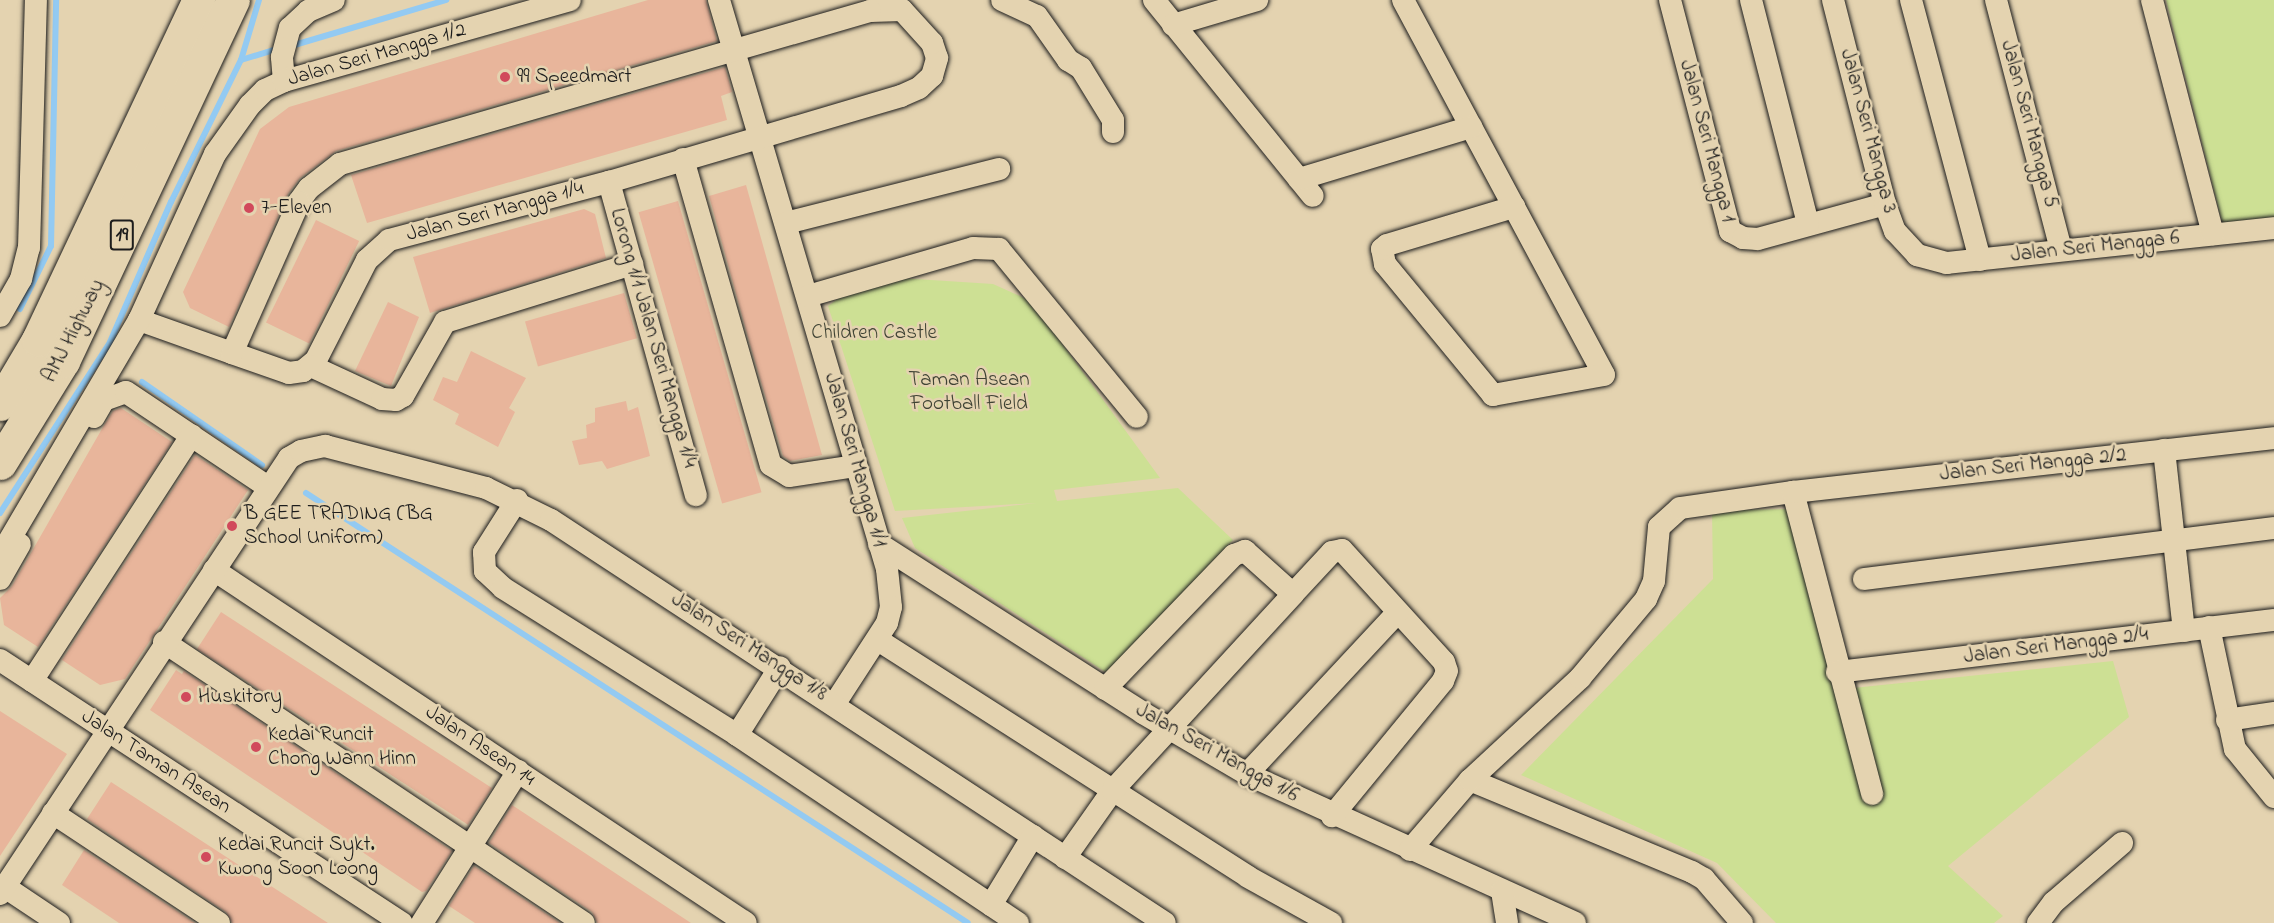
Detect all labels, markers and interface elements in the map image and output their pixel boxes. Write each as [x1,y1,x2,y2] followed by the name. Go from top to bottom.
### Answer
[285,18,469,92] street label: Jalan Seri Mangga 1/2
[1995,37,2063,211] street label: Jalan Seri Mangga 5
[1834,46,1902,216] street label: Jalan Seri Mangga 3
[1673,57,1741,225] street label: Jalan Seri Mangga 1
[517,64,632,90] place label: 99 Speedmart
[498,70,512,84] marker: 99 Speedmart
[404,176,586,248] street label: Jalan Seri Mangga 1/4
[261,195,332,221] place label: 7-Eleven
[242,201,256,215] marker: 7-Eleven
[604,205,702,471] street label: Lorong 1/1 Jalan Seri Mangga 1/4
[108,218,136,252] road number: 19
[2009,226,2181,268] street label: Jalan Seri Mangga 6
[37,275,111,387] street label: AMJ Highway
[811,320,937,346] park label: Children Castle
[908,367,1030,417] park label: Taman Asean Football Field
[818,370,892,550] street label: Jalan Seri Mangga 1/1
[1938,443,2128,487] street label: Jalan Seri Mangga 2/2
[244,501,433,551] place label: B GEE TRADING (BG School Uniform)
[225,519,239,533] marker: B GEE TRADING (BG School Uniform)
[666,587,832,707] street label: Jalan Seri Mangga 1/8
[1962,622,2150,670] street label: Jalan Seri Mangga 2/4
[198,684,282,710] place label: Huskitory
[179,690,193,704] marker: Huskitory
[1131,698,1303,808] street label: Jalan Seri Mangga 1/6
[420,700,540,792] street label: Jalan Asean 14
[76,704,236,820] street label: Jalan Taman Asean
[268,722,416,772] place label: Kedai Runcit Chong Wann Hinn
[249,740,263,754] marker: Kedai Runcit Chong Wann Hinn
[218,832,378,882] place label: Kedai Runcit Sykt. Kwong Soon Loong
[199,850,213,864] marker: Kedai Runcit Sykt. Kwong Soon Loong

